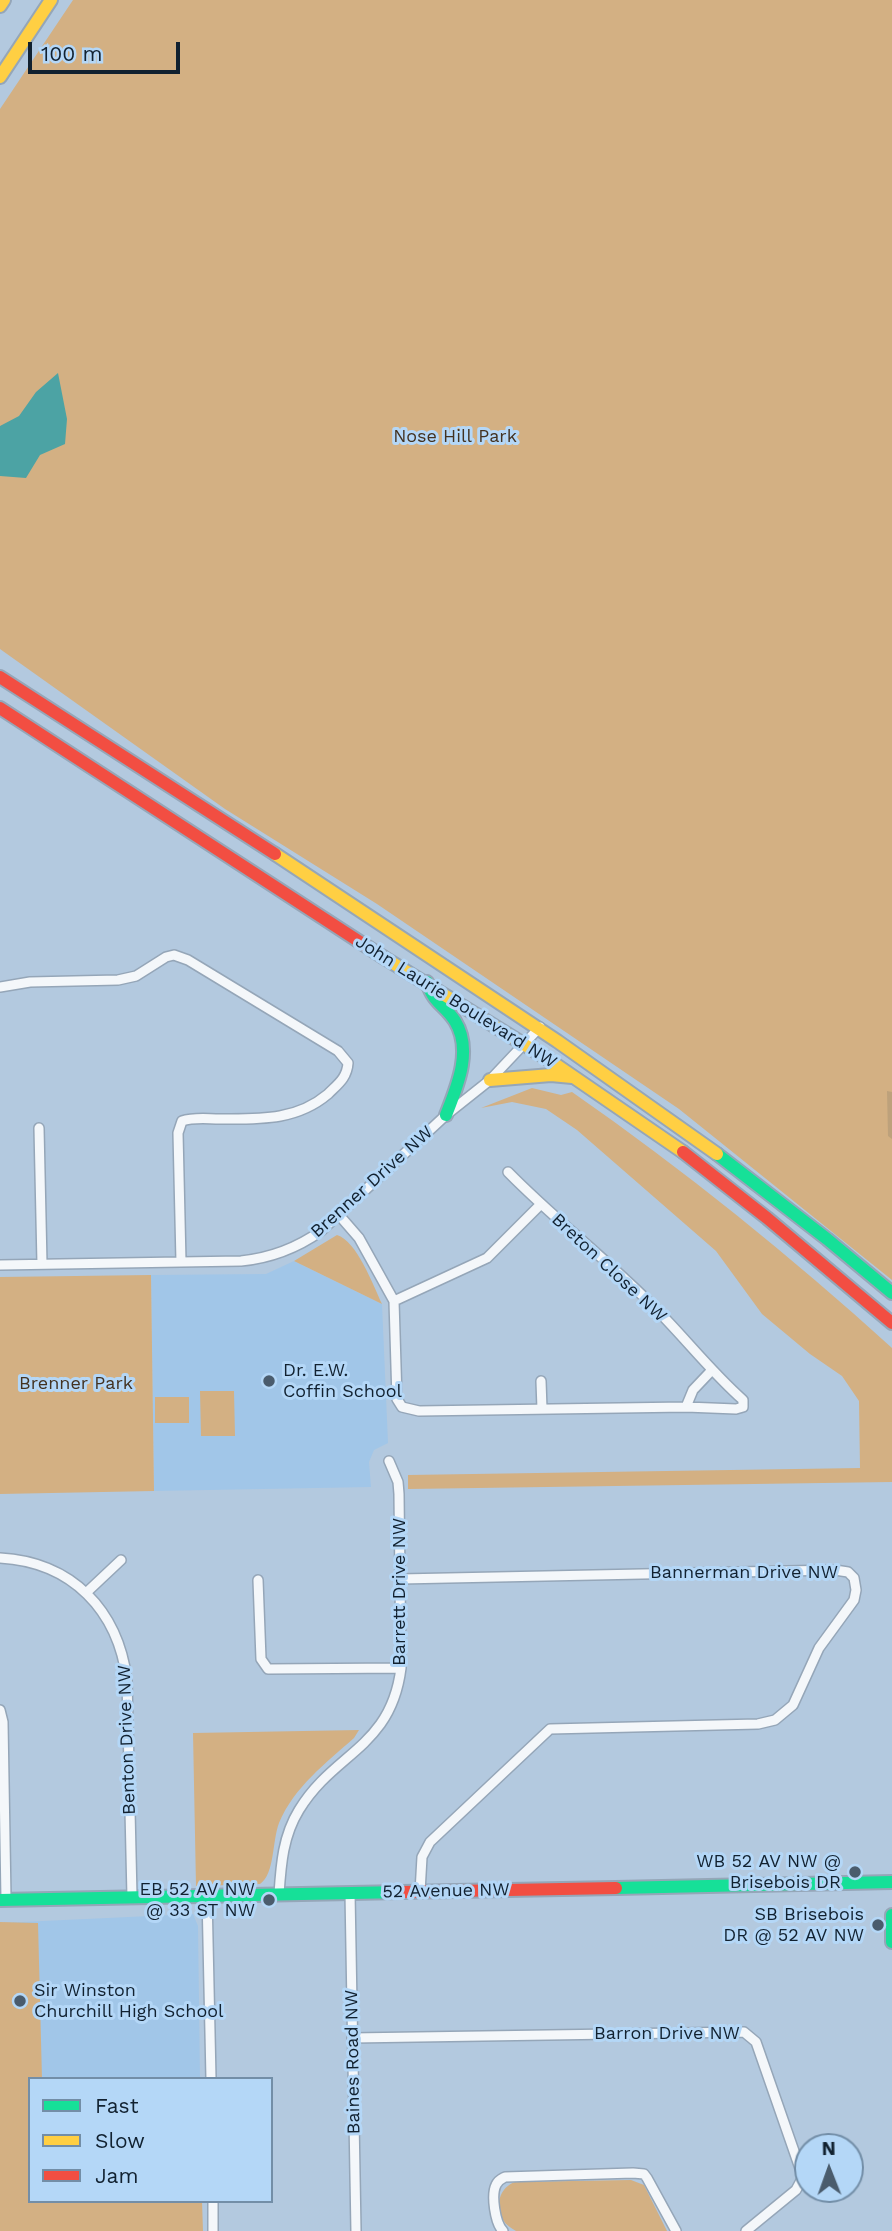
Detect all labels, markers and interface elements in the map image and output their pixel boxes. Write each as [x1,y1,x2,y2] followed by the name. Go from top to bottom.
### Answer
[32,28,184,72] scale bar
[41,41,103,66] text: 100 m
[393,426,517,448] park label: Nose Hill Park
[351,931,561,1073] street label: John Laurie Boulevard NW
[307,1122,437,1242] street label: Brenner Drive NW
[547,1209,671,1327] street label: Breton Close NW
[283,1360,402,1402] place label: Dr. E.W. Coffin School
[19,1373,133,1395] park label: Brenner Park
[261,1373,277,1389] marker: Dr. E.W. Coffin School
[389,1518,411,1666] street label: Barrett Drive NW
[650,1562,838,1584] street label: Bannerman Drive NW
[114,1665,140,1815] street label: Benton Drive NW
[696,1851,841,1894] place label: WB 52 AV NW @ Brisebois DR
[847,1864,863,1880] marker: WB 52 AV NW @ Brisebois DR
[139,1879,255,1922] place label: EB 52 AV NW @ 33 ST NW
[382,1879,510,1903] street label: 52 Avenue NW
[261,1892,277,1908] marker: EB 52 AV NW @ 33 ST NW
[723,1904,864,1946] place label: SB Brisebois DR @ 52 AV NW
[870,1917,886,1933] marker: SB Brisebois DR @ 52 AV NW
[34,1980,224,2022] place label: Sir Winston Churchill High School
[341,1990,365,2134] street label: Baines Road NW
[12,1993,28,2009] marker: Sir Winston Churchill High School
[594,2023,740,2045] street label: Barron Drive NW
[28,2077,273,2203] legend
[95,2093,139,2118] text: Fast
[95,2128,145,2153] text: Slow
[794,2133,864,2203] north arrow
[821,2137,836,2160] text: N
[95,2163,138,2188] text: Jam

